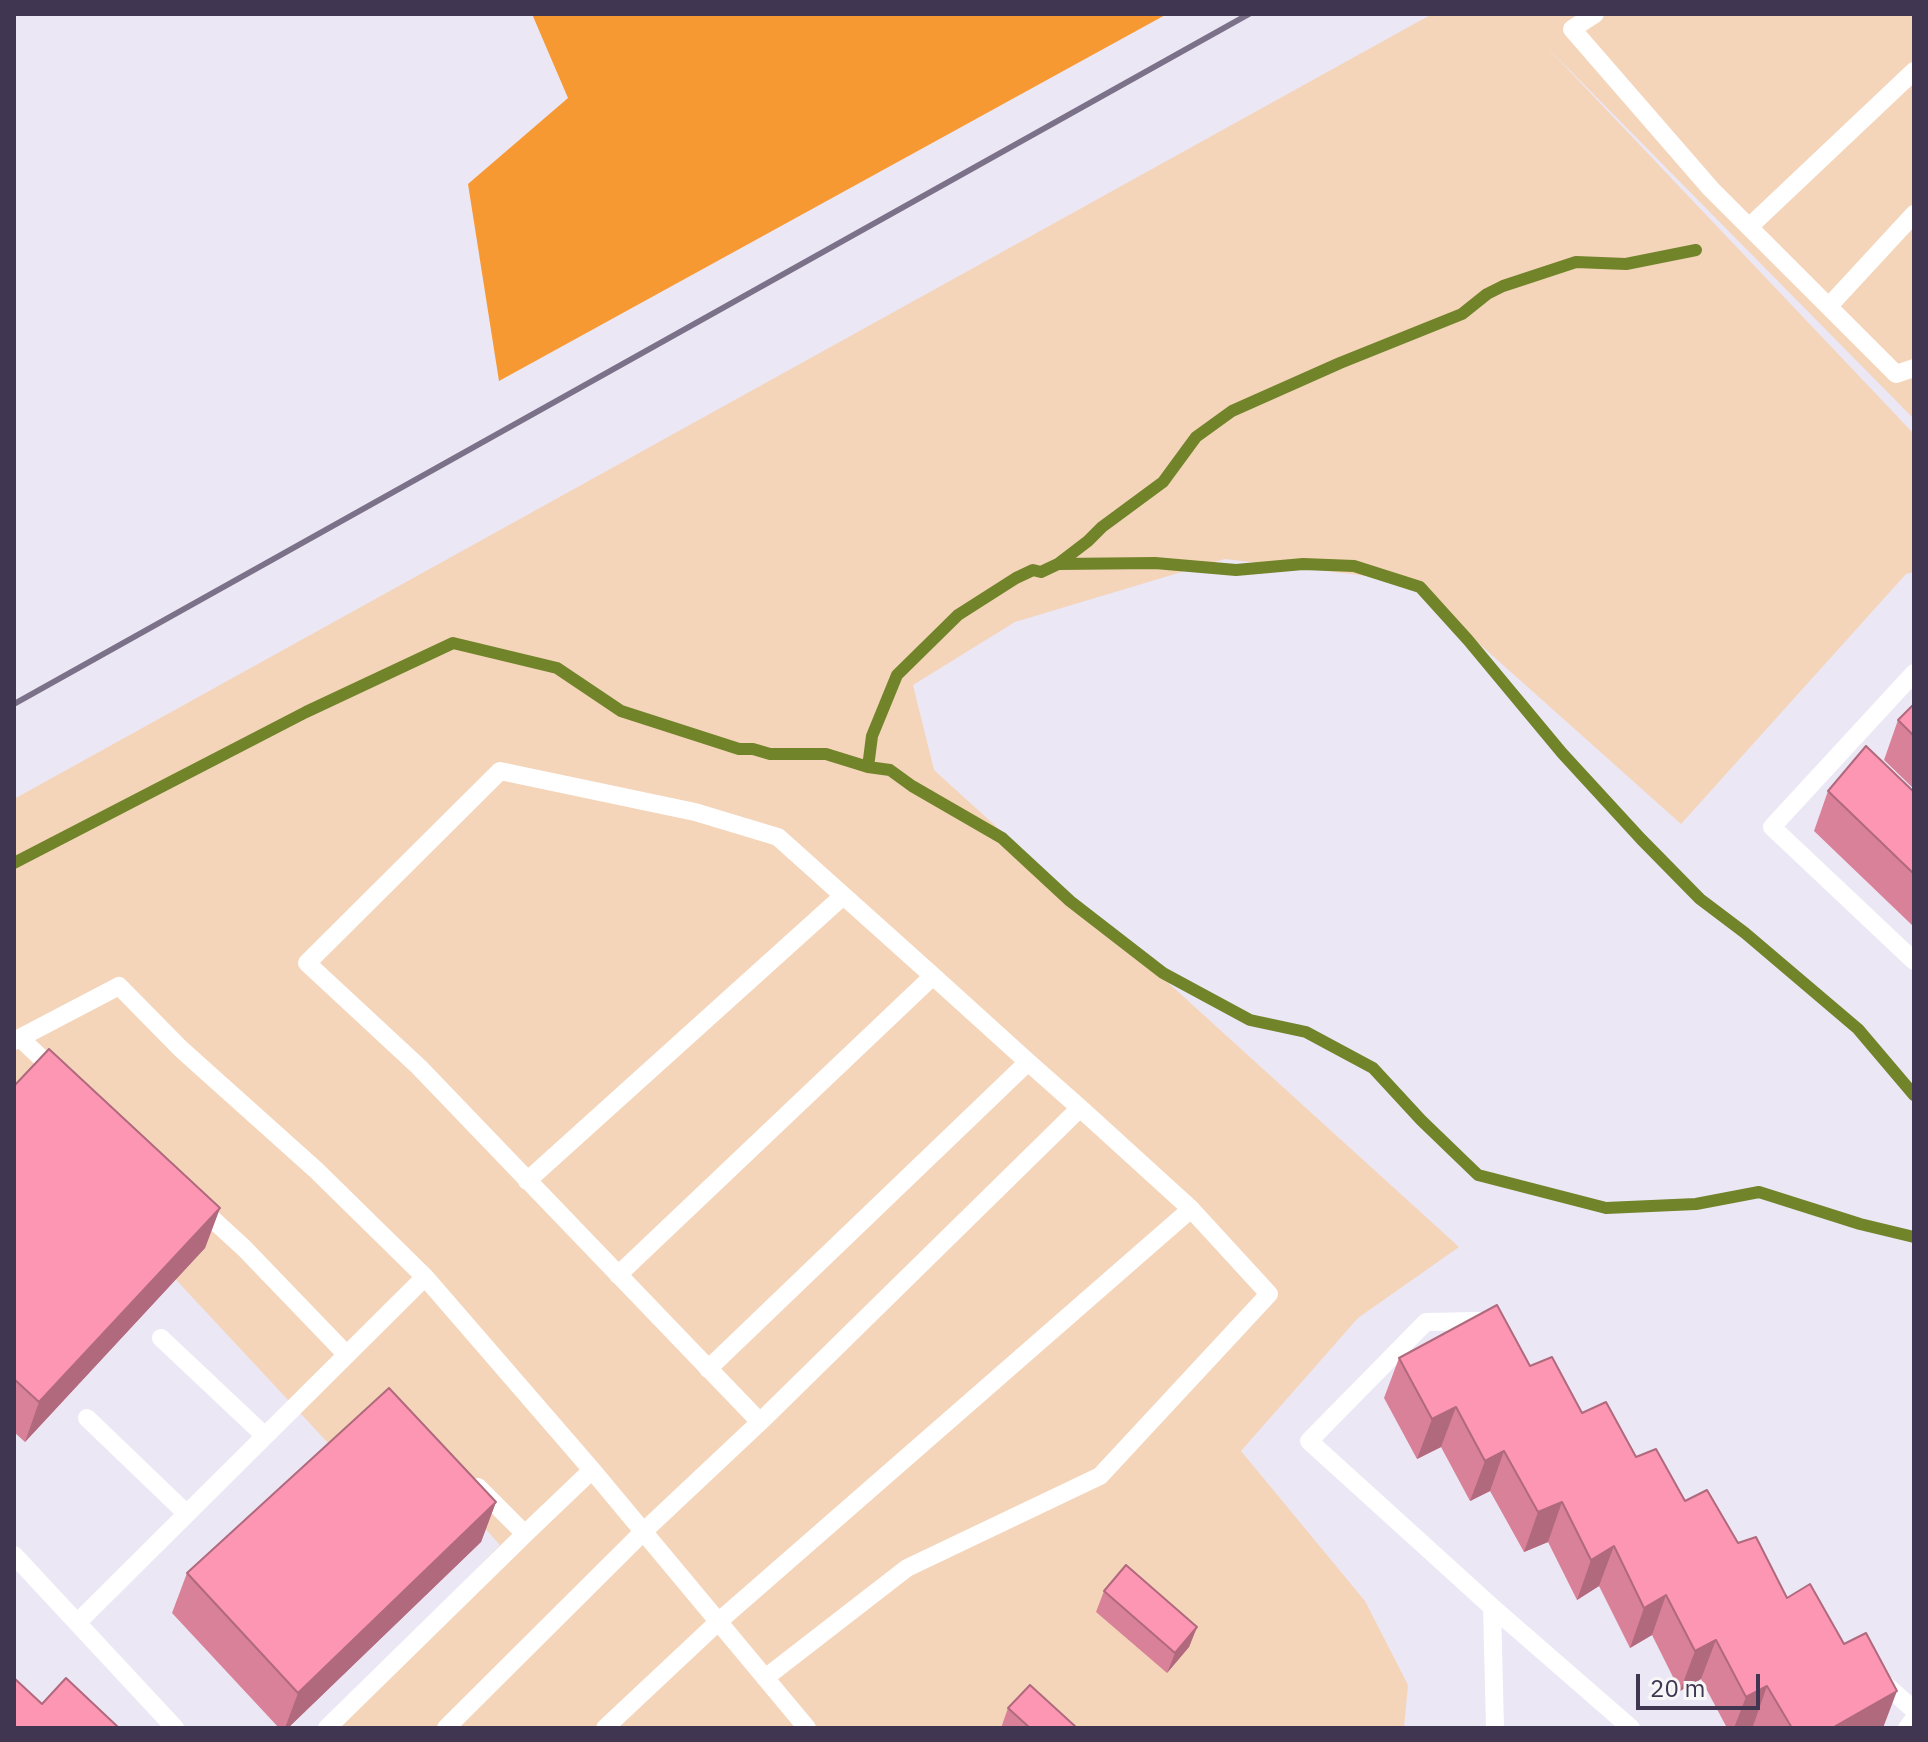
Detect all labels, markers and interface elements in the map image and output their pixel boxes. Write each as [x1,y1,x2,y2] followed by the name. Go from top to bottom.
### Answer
[1640,1658,1764,1708] scale bar
[1650,1672,1705,1704] text: 20 m

